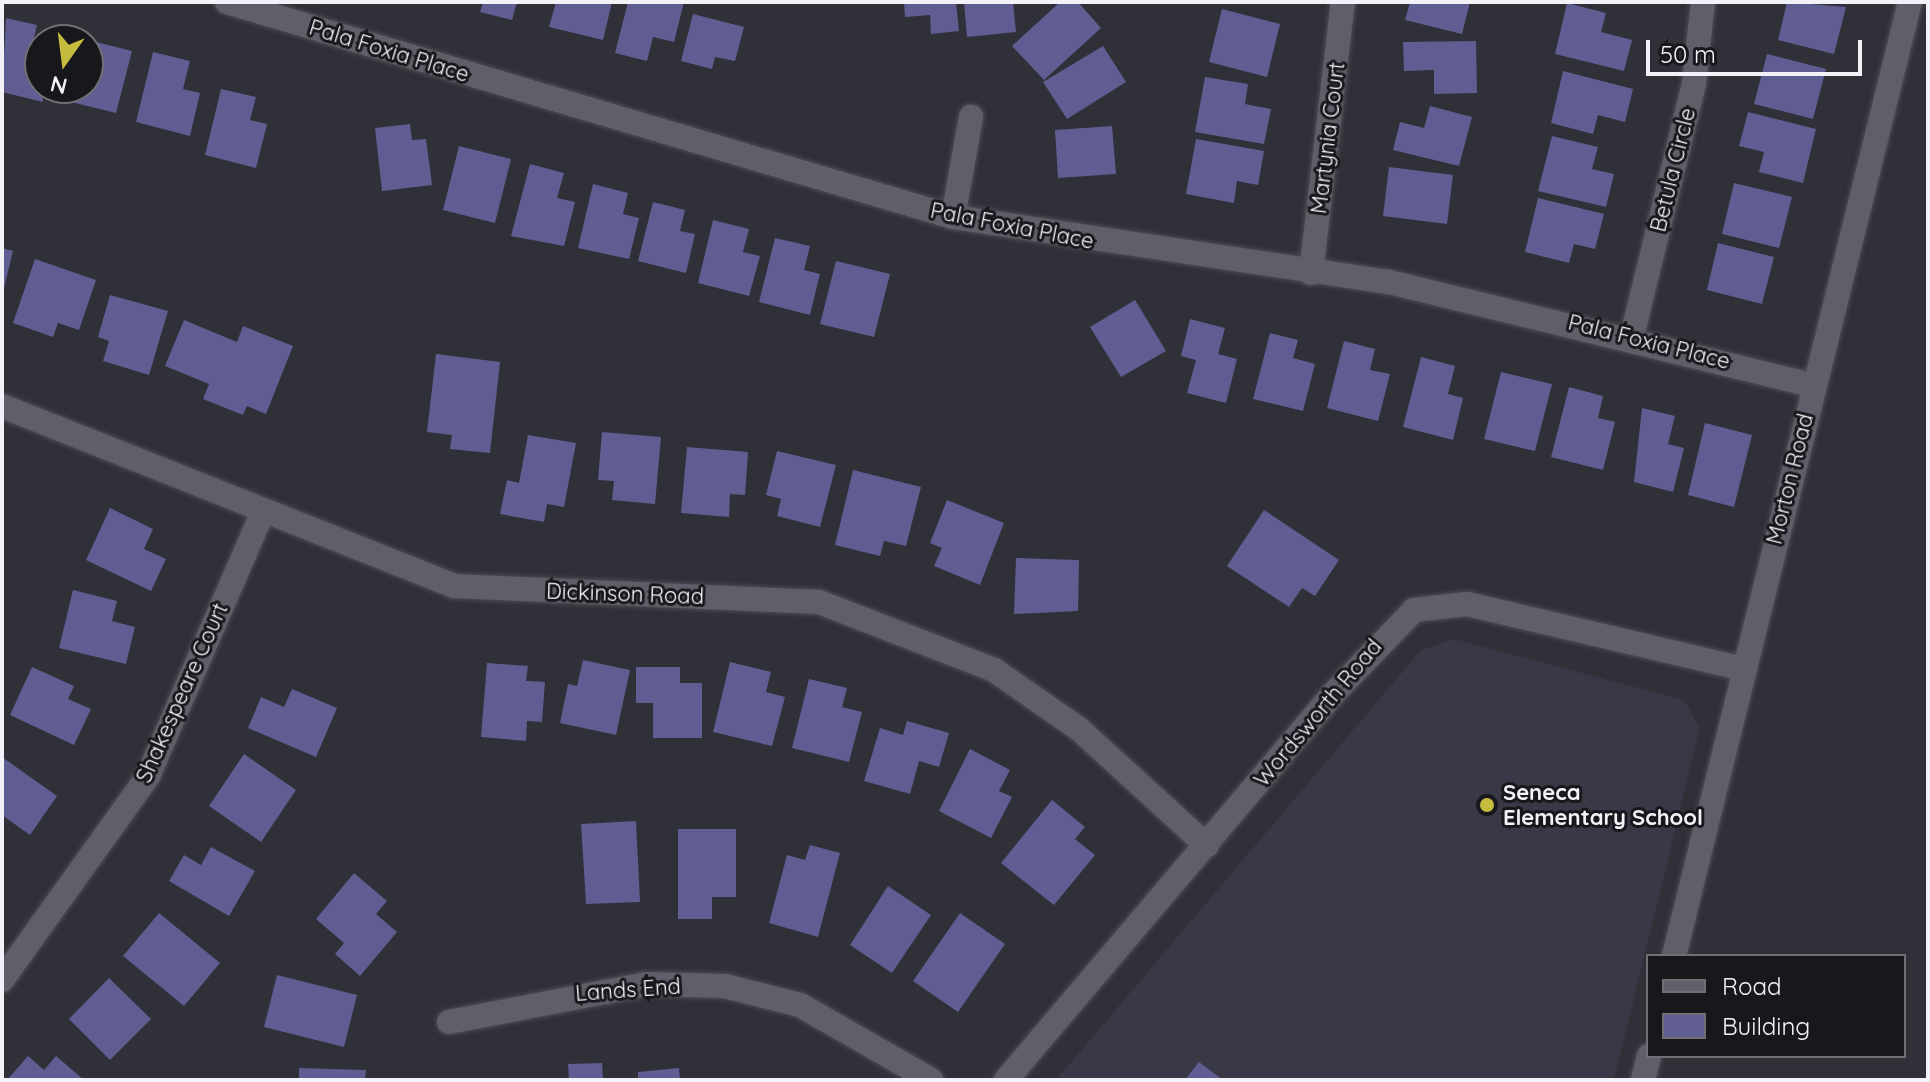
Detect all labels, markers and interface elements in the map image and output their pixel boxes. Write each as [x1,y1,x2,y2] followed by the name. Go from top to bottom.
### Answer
[306,14,472,88] street label: Pala Foxia Place
[24,24,104,104] north arrow
[1650,24,1866,74] scale bar
[1660,39,1716,69] text: 50 m
[1306,61,1350,215] street label: Martynia Court
[47,70,70,101] text: N
[1645,105,1701,235] street label: Betula Circle
[928,197,1096,255] street label: Pala Foxia Place
[1565,309,1733,375] street label: Pala Foxia Place
[1761,411,1819,547] street label: Morton Road
[546,578,704,610] street label: Dickinson Road
[131,599,233,787] street label: Shakespeare Court
[1249,634,1387,792] street label: Wordsworth Road
[1503,779,1703,830] place label: Seneca Elementary School
[1478,796,1496,814] marker: Seneca Elementary School
[1646,954,1906,1058] legend
[1722,971,1782,1001] text: Road
[574,973,682,1007] street label: Lands End
[1722,1011,1810,1041] text: Building

